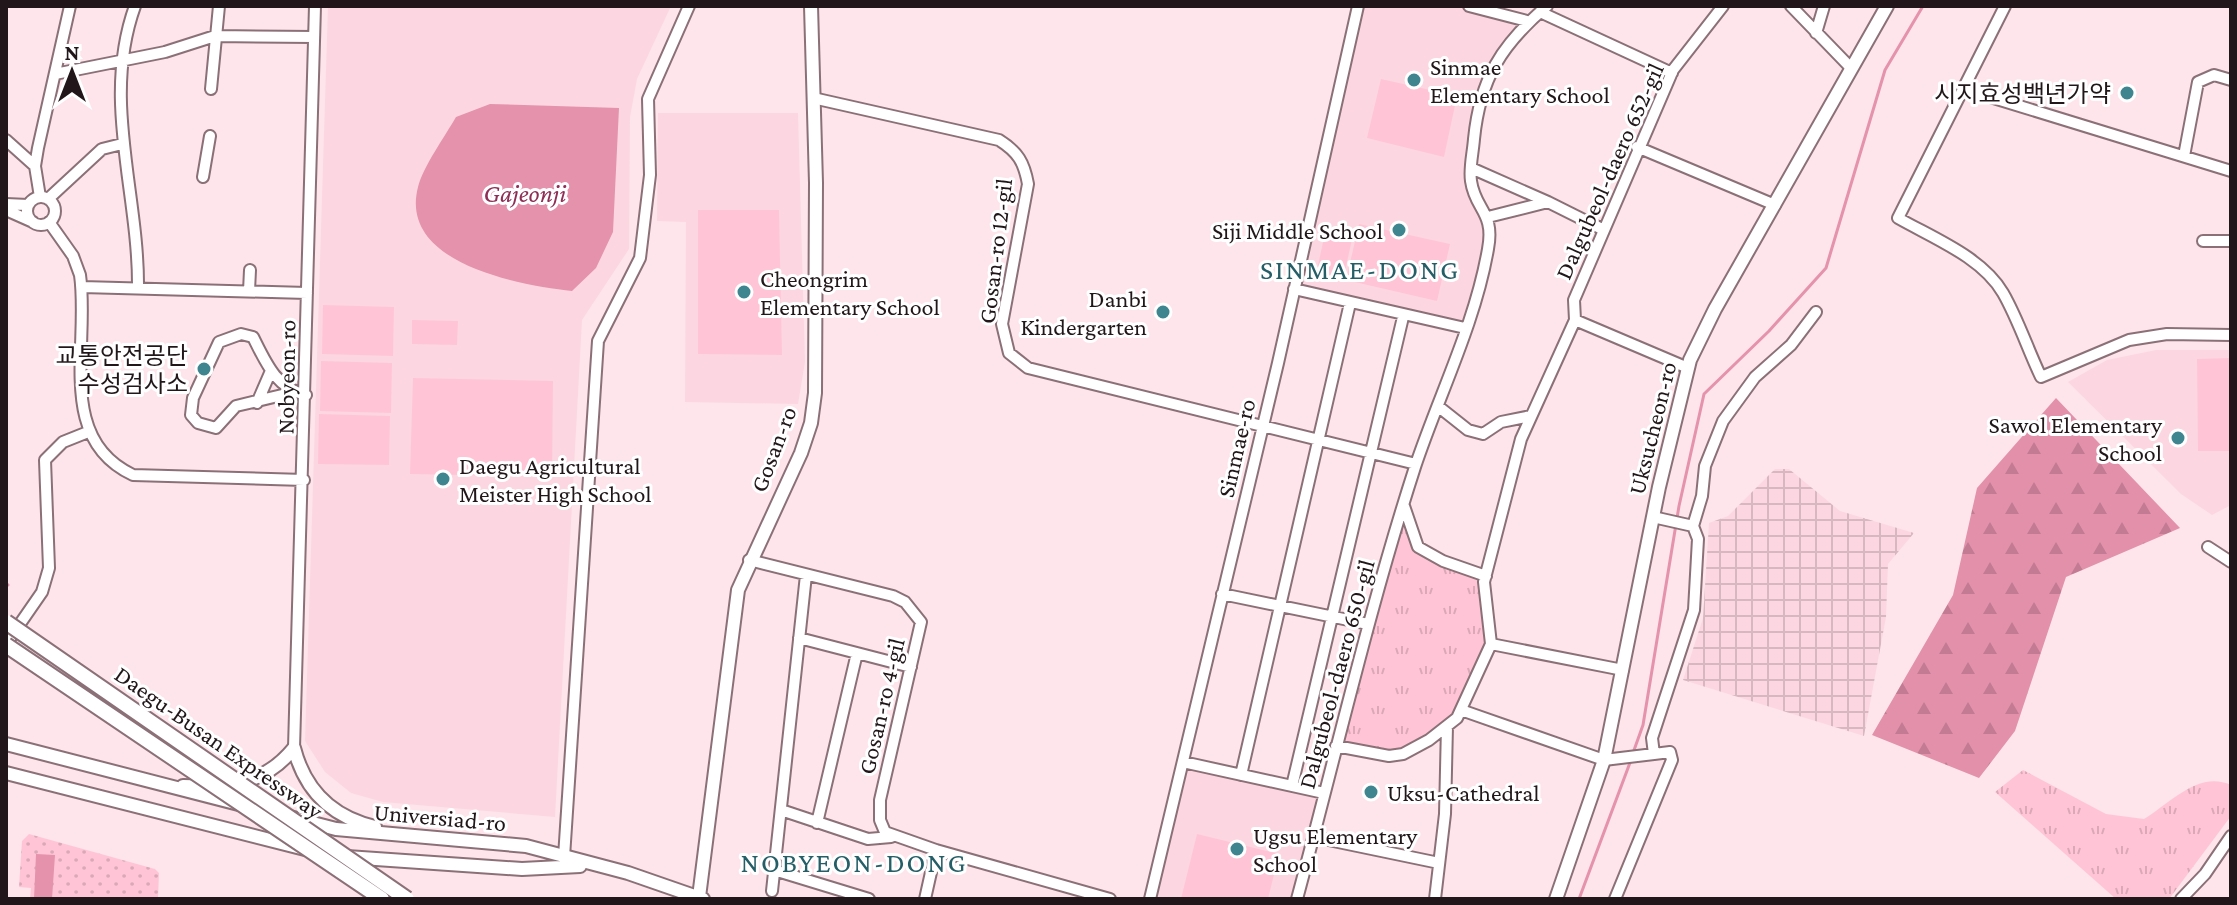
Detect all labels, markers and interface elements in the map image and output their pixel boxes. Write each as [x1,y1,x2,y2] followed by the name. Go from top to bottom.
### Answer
[32,32,112,112] north arrow
[65,40,80,65] text: N
[1430,53,1610,108] place label: Sinmae Elementary School
[1549,59,1669,283] street label: Dalgubeol-daero 652-gil
[1405,71,1423,89] marker: Sinmae Elementary School
[1934,80,2111,107] place label: 시지효성백년가약
[2118,84,2136,102] marker: 시지효성백년가약
[973,177,1017,325] street label: Gosan-ro 12-gil
[484,179,566,208] water label: Gajeonji
[1212,217,1383,244] place label: Siji Middle School
[1390,221,1408,239] marker: Siji Middle School
[1260,254,1460,285] district label: SINMAE-DONG
[760,265,940,320] place label: Cheongrim Elementary School
[735,283,753,301] marker: Cheongrim Elementary School
[1020,285,1147,340] place label: Danbi Kindergarten
[1154,303,1172,321] marker: Danbi Kindergarten
[272,319,300,435] street label: Nobyeon-ro
[56,342,188,397] place label: 교통안전공단 수성검사소
[1622,359,1682,497] street label: Uksucheon-ro
[195,360,213,378] marker: 교통안전공단 수성검사소
[1212,396,1260,500] street label: Sinmae-ro
[744,403,802,495] street label: Gosan-ro
[1988,411,2163,466] place label: Sawol Elementary School
[2169,429,2187,447] marker: Sawol Elementary School
[459,452,652,507] place label: Daegu Agricultural Meister High School
[434,470,452,488] marker: Daegu Agricultural Meister High School
[1292,556,1380,792] street label: Dalgubeol-daero 650-gil
[852,635,910,777] street label: Gosan-ro 4-gil
[110,660,329,825] street label: Daegu-Busan Expressway
[1387,779,1540,806] place label: Uksu-Cathedral
[1362,783,1380,801] marker: Uksu-Cathedral
[373,798,507,836] street label: Universiad-ro
[1253,822,1418,877] place label: Ugsu Elementary School
[1228,840,1246,858] marker: Ugsu Elementary School
[740,847,968,878] district label: NOBYEON-DONG

